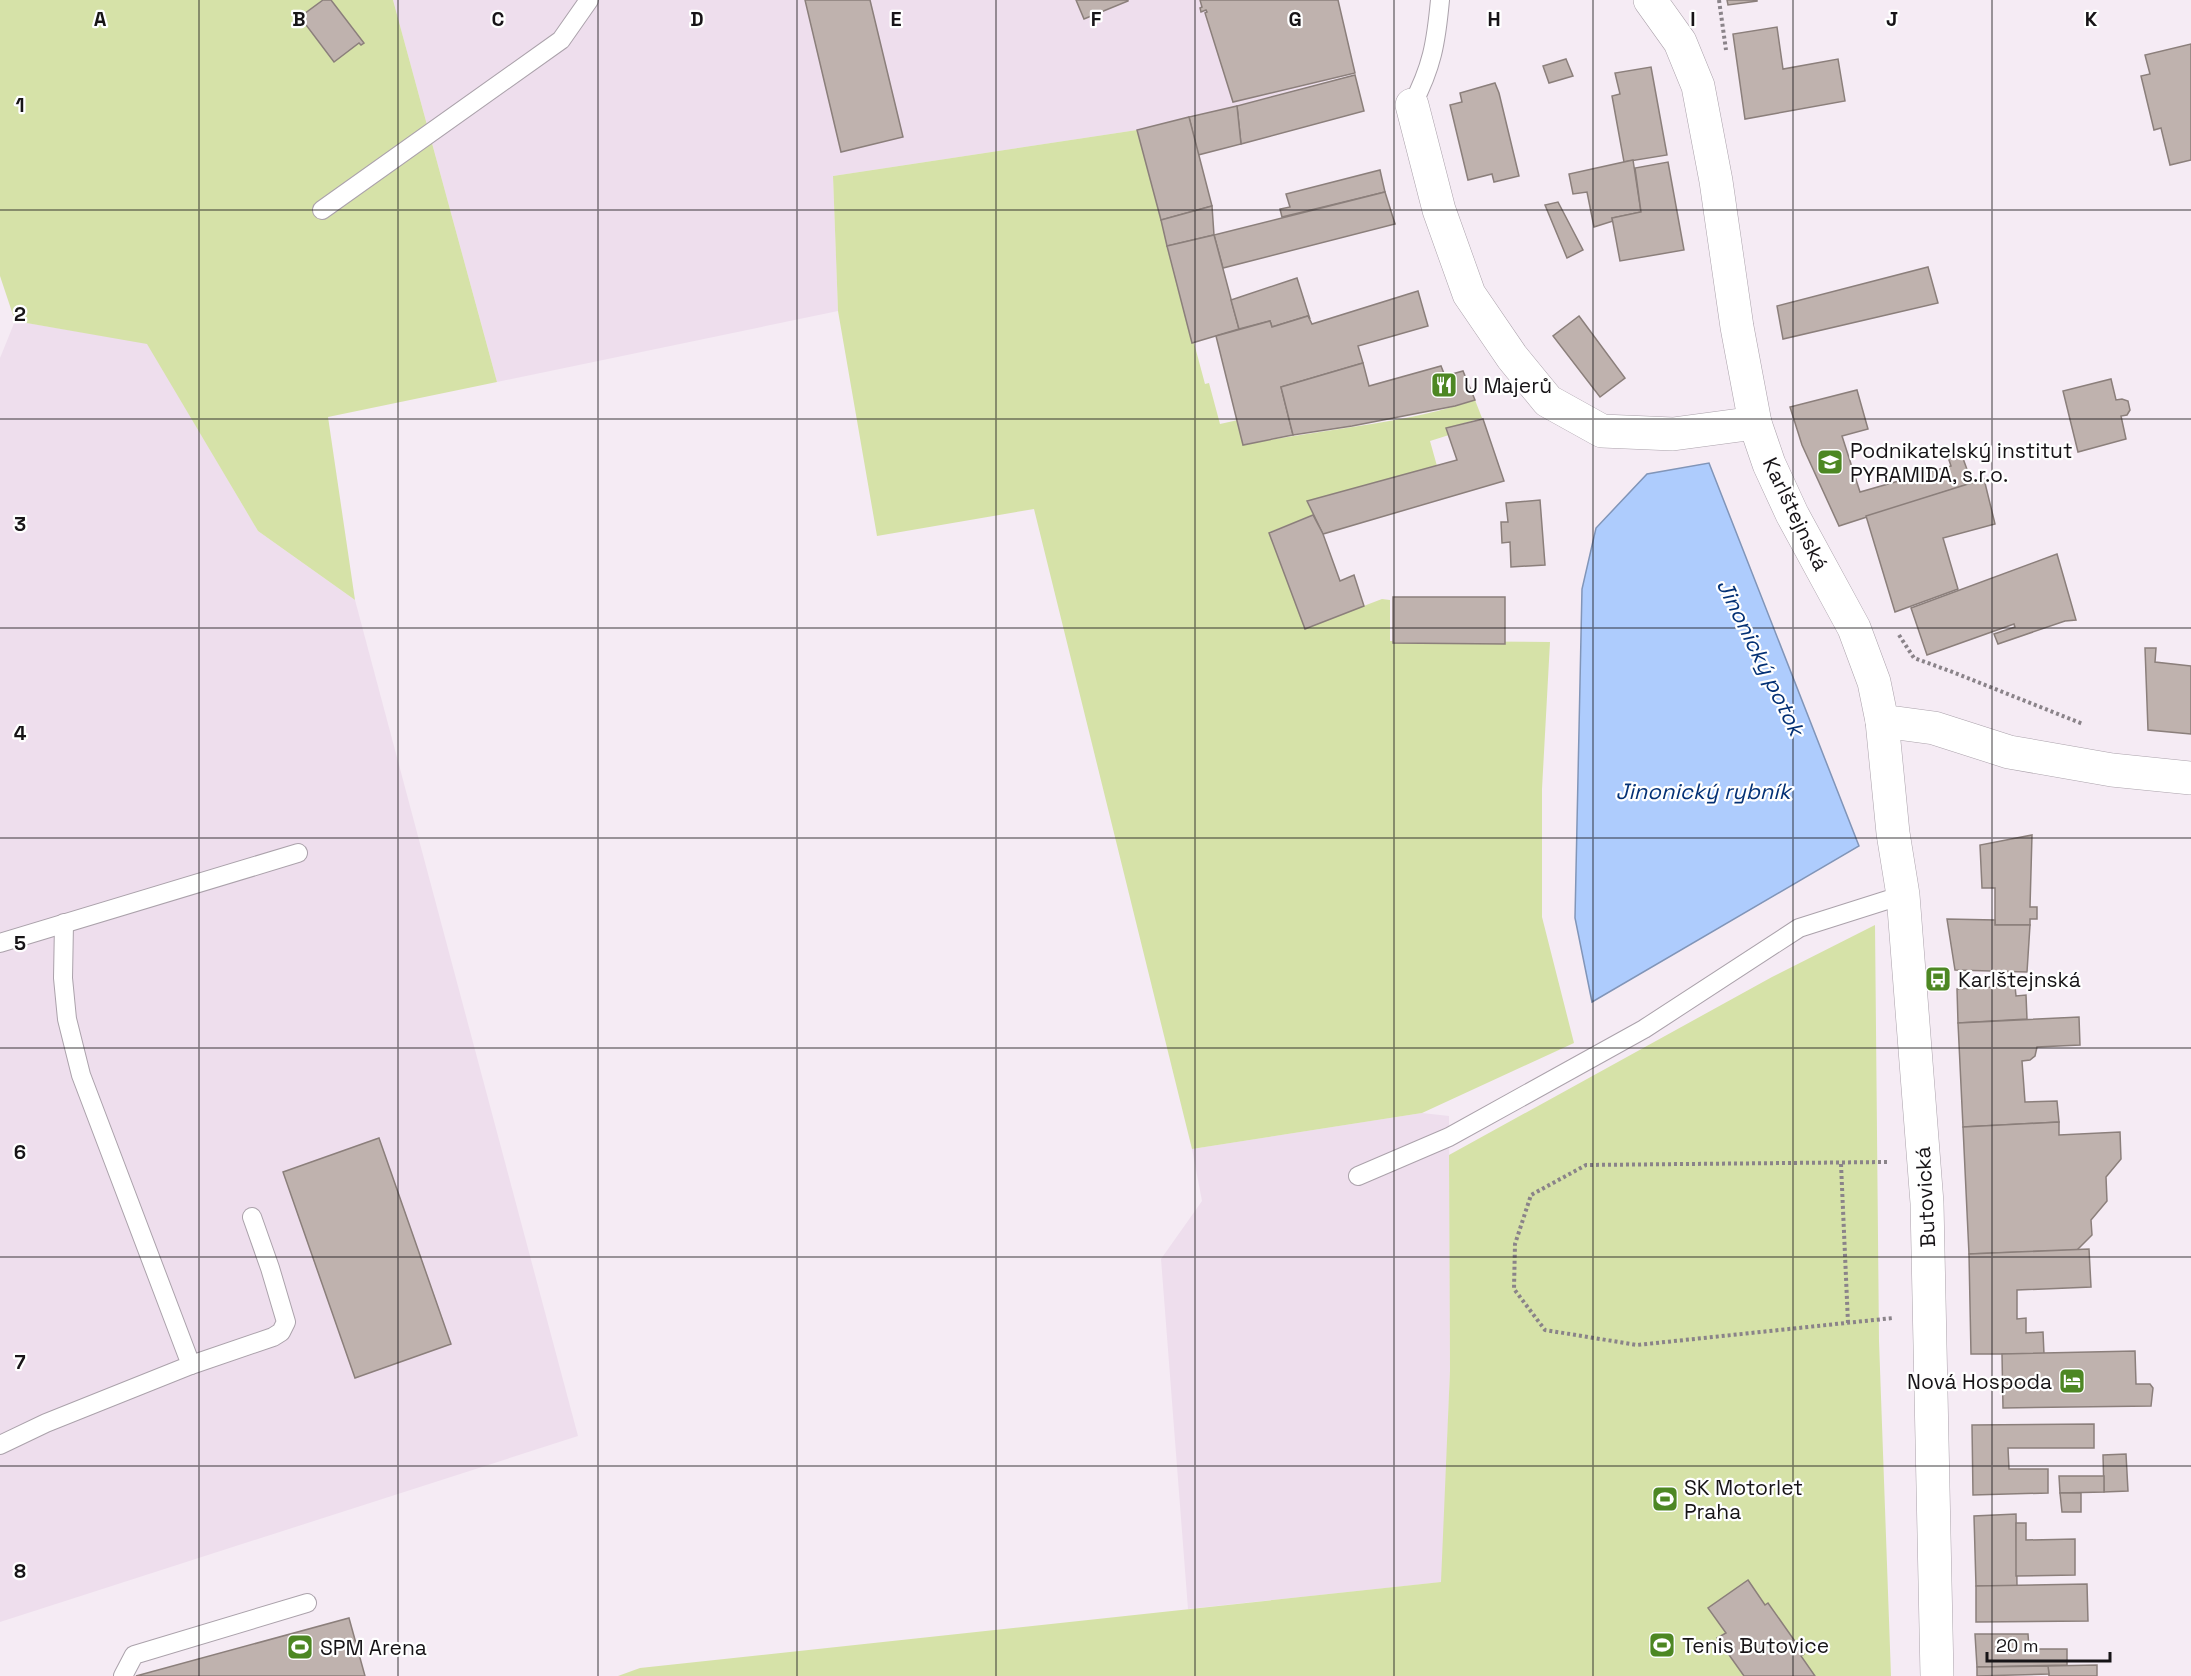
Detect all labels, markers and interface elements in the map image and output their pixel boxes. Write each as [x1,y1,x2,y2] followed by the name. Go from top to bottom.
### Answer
[94,6,107,32] text: A
[292,6,306,32] text: B
[492,6,505,32] text: C
[690,6,704,32] text: D
[890,6,902,32] text: E
[1091,6,1102,32] text: F
[1288,6,1302,32] text: G
[1487,6,1501,32] text: H
[1690,6,1696,32] text: I
[1886,6,1898,32] text: J
[2085,6,2098,32] text: K
[15,92,25,118] text: 1
[14,301,26,327] text: 2
[1429,370,1459,400] restaurant icon: U Majerů
[1464,372,1552,399] place label: U Majerů
[1850,437,2073,488] place label: Podnikatelský institut PYRAMIDA, s.r.o.
[1815,447,1845,477] school or university icon: Podnikatelský institut PYRAMIDA, s.r.o.
[1757,453,1835,575] street label: Karlštejnská
[14,511,26,537] text: 3
[1711,574,1812,742] water label: Jinonický potok
[14,720,27,746] text: 4
[1615,777,1793,805] water label: Jinonický rybník
[14,930,26,956] text: 5
[1923,964,1953,994] bus stop icon: Karlštejnská
[1958,966,2081,993] place label: Karlštejnská
[14,1139,26,1165] text: 6
[1909,1146,1941,1248] street label: Butovická
[14,1349,26,1375] text: 7
[2057,1366,2087,1396] hotel icon: Nová Hospoda
[1907,1368,2052,1395] place label: Nová Hospoda
[1684,1474,1803,1525] place label: SK Motorlet Praha
[1650,1484,1680,1514] sports icon: SK Motorlet Praha
[14,1558,26,1584] text: 8
[1987,1625,2110,1663] scale bar
[1647,1630,1677,1660] sports icon: Tenis Butovice
[285,1632,315,1662] sports icon: SPM Arena
[1682,1632,1829,1659] place label: Tenis Butovice
[320,1634,427,1661] place label: SPM Arena
[1996,1634,2039,1657] text: 20 m

